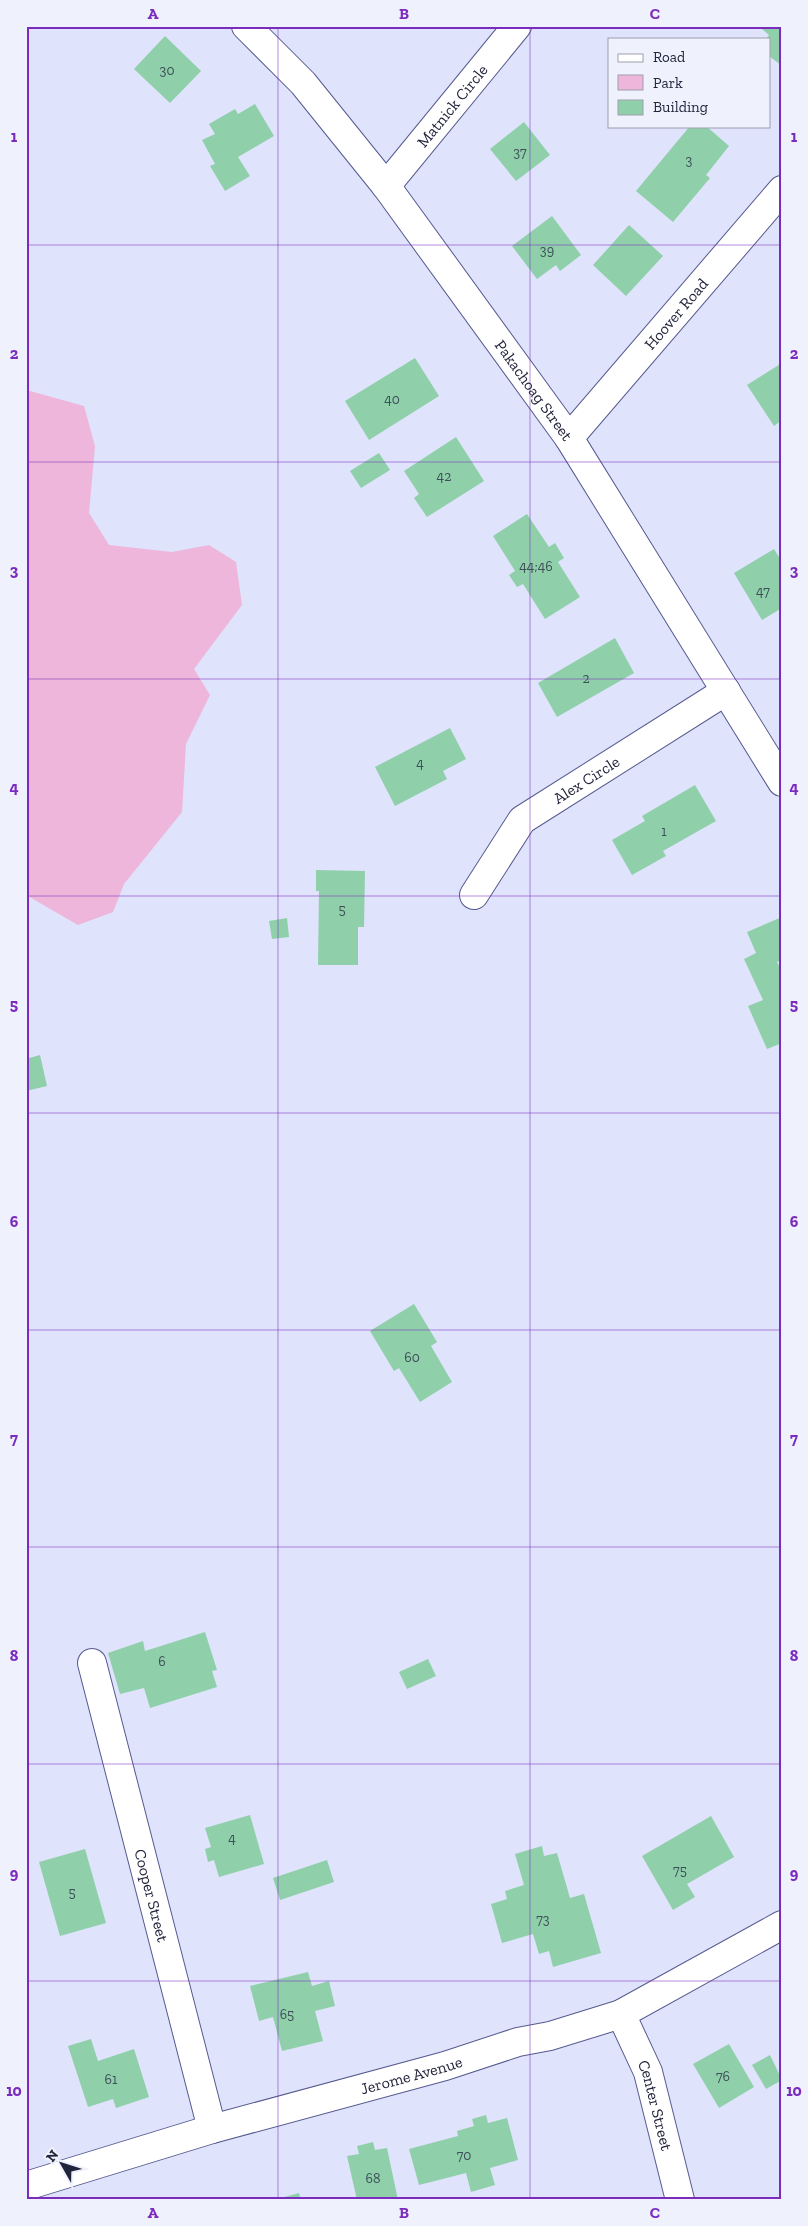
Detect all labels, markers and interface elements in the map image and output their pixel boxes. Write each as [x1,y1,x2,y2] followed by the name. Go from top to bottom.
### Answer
[148,4,159,23] text: A
[399,4,409,23] text: B
[650,4,660,23] text: C
[608,38,770,128] legend
[653,48,686,66] text: Road
[412,60,491,151] street label: Matnick Circle
[160,62,174,79] house number: 30
[653,74,683,92] text: Park
[653,98,708,116] text: Building
[11,127,18,146] text: 1
[791,127,798,146] text: 1
[513,144,527,161] house number: 37
[686,152,693,169] house number: 3
[540,242,554,259] house number: 39
[640,274,712,353] street label: Hoover Road
[491,336,577,444] street label: Pakachoag Street
[10,344,19,363] text: 2
[790,344,799,363] text: 2
[384,391,400,408] house number: 40
[437,468,451,485] house number: 42
[519,558,553,575] house number: 44;46
[10,561,19,580] text: 3
[790,561,799,580] text: 3
[756,583,770,600] house number: 47
[582,670,590,687] house number: 2
[550,751,623,807] street label: Alex Circle
[416,755,424,772] house number: 4
[9,778,19,797] text: 4
[789,778,799,797] text: 4
[661,823,667,840] house number: 1
[338,901,346,918] house number: 5
[10,995,18,1014] text: 5
[790,995,798,1014] text: 5
[10,1212,19,1231] text: 6
[790,1212,799,1231] text: 6
[404,1349,420,1366] house number: 60
[10,1429,18,1448] text: 7
[790,1429,798,1448] text: 7
[10,1646,19,1665] text: 8
[790,1646,799,1665] text: 8
[158,1653,166,1670] house number: 6
[228,1830,236,1847] house number: 4
[131,1847,173,1944] street label: Cooper Street
[673,1862,687,1879] house number: 75
[10,1864,19,1883] text: 9
[790,1864,799,1883] text: 9
[68,1884,76,1901] house number: 5
[536,1911,550,1928] house number: 73
[280,2006,294,2023] house number: 65
[358,2052,465,2098] street label: Jerome Avenue
[634,2057,677,2152] street label: Center Street
[716,2068,730,2085] house number: 76
[105,2071,118,2088] house number: 61
[6,2081,22,2100] text: 10
[786,2081,802,2100] text: 10
[38,2138,88,2188] north arrow
[42,2146,62,2166] text: N
[457,2147,471,2164] house number: 70
[366,2170,380,2187] house number: 68
[148,2203,159,2222] text: A
[399,2203,409,2222] text: B
[650,2203,660,2222] text: C

